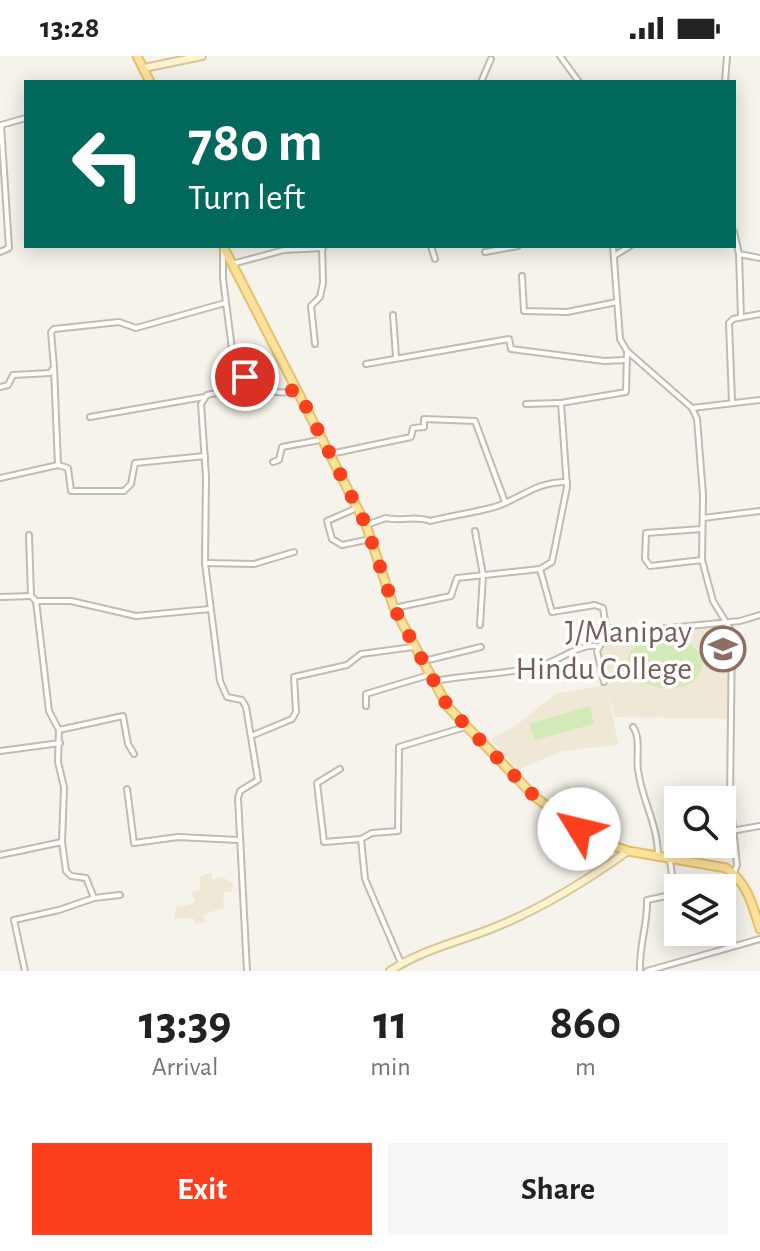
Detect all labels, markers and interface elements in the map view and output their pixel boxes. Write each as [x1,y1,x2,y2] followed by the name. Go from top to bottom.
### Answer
[40,13,100,43] text: 13:28
[56,112,160,216] icon: left
[188,115,323,171] text: 780 m
[188,180,305,216] text: Turn left
[211,343,279,411] pin
[223,355,267,399] icon: arrive
[515,616,692,685] place label: J/Manipay Hindu College
[699,625,747,673] school or university icon: J/Manipay Hindu College
[664,786,736,946] map controls
[664,786,736,858] button: search
[537,787,621,871] position arrow
[664,874,736,946] button: layers
[139,1000,232,1048] text: 13:39
[373,1000,408,1048] text: 11
[549,1000,621,1048] text: 860
[152,1054,219,1080] text: Arrival
[370,1054,411,1080] text: min
[575,1054,596,1080] text: m
[32,1143,372,1235] button: Exit
[388,1143,728,1235] button: Share

